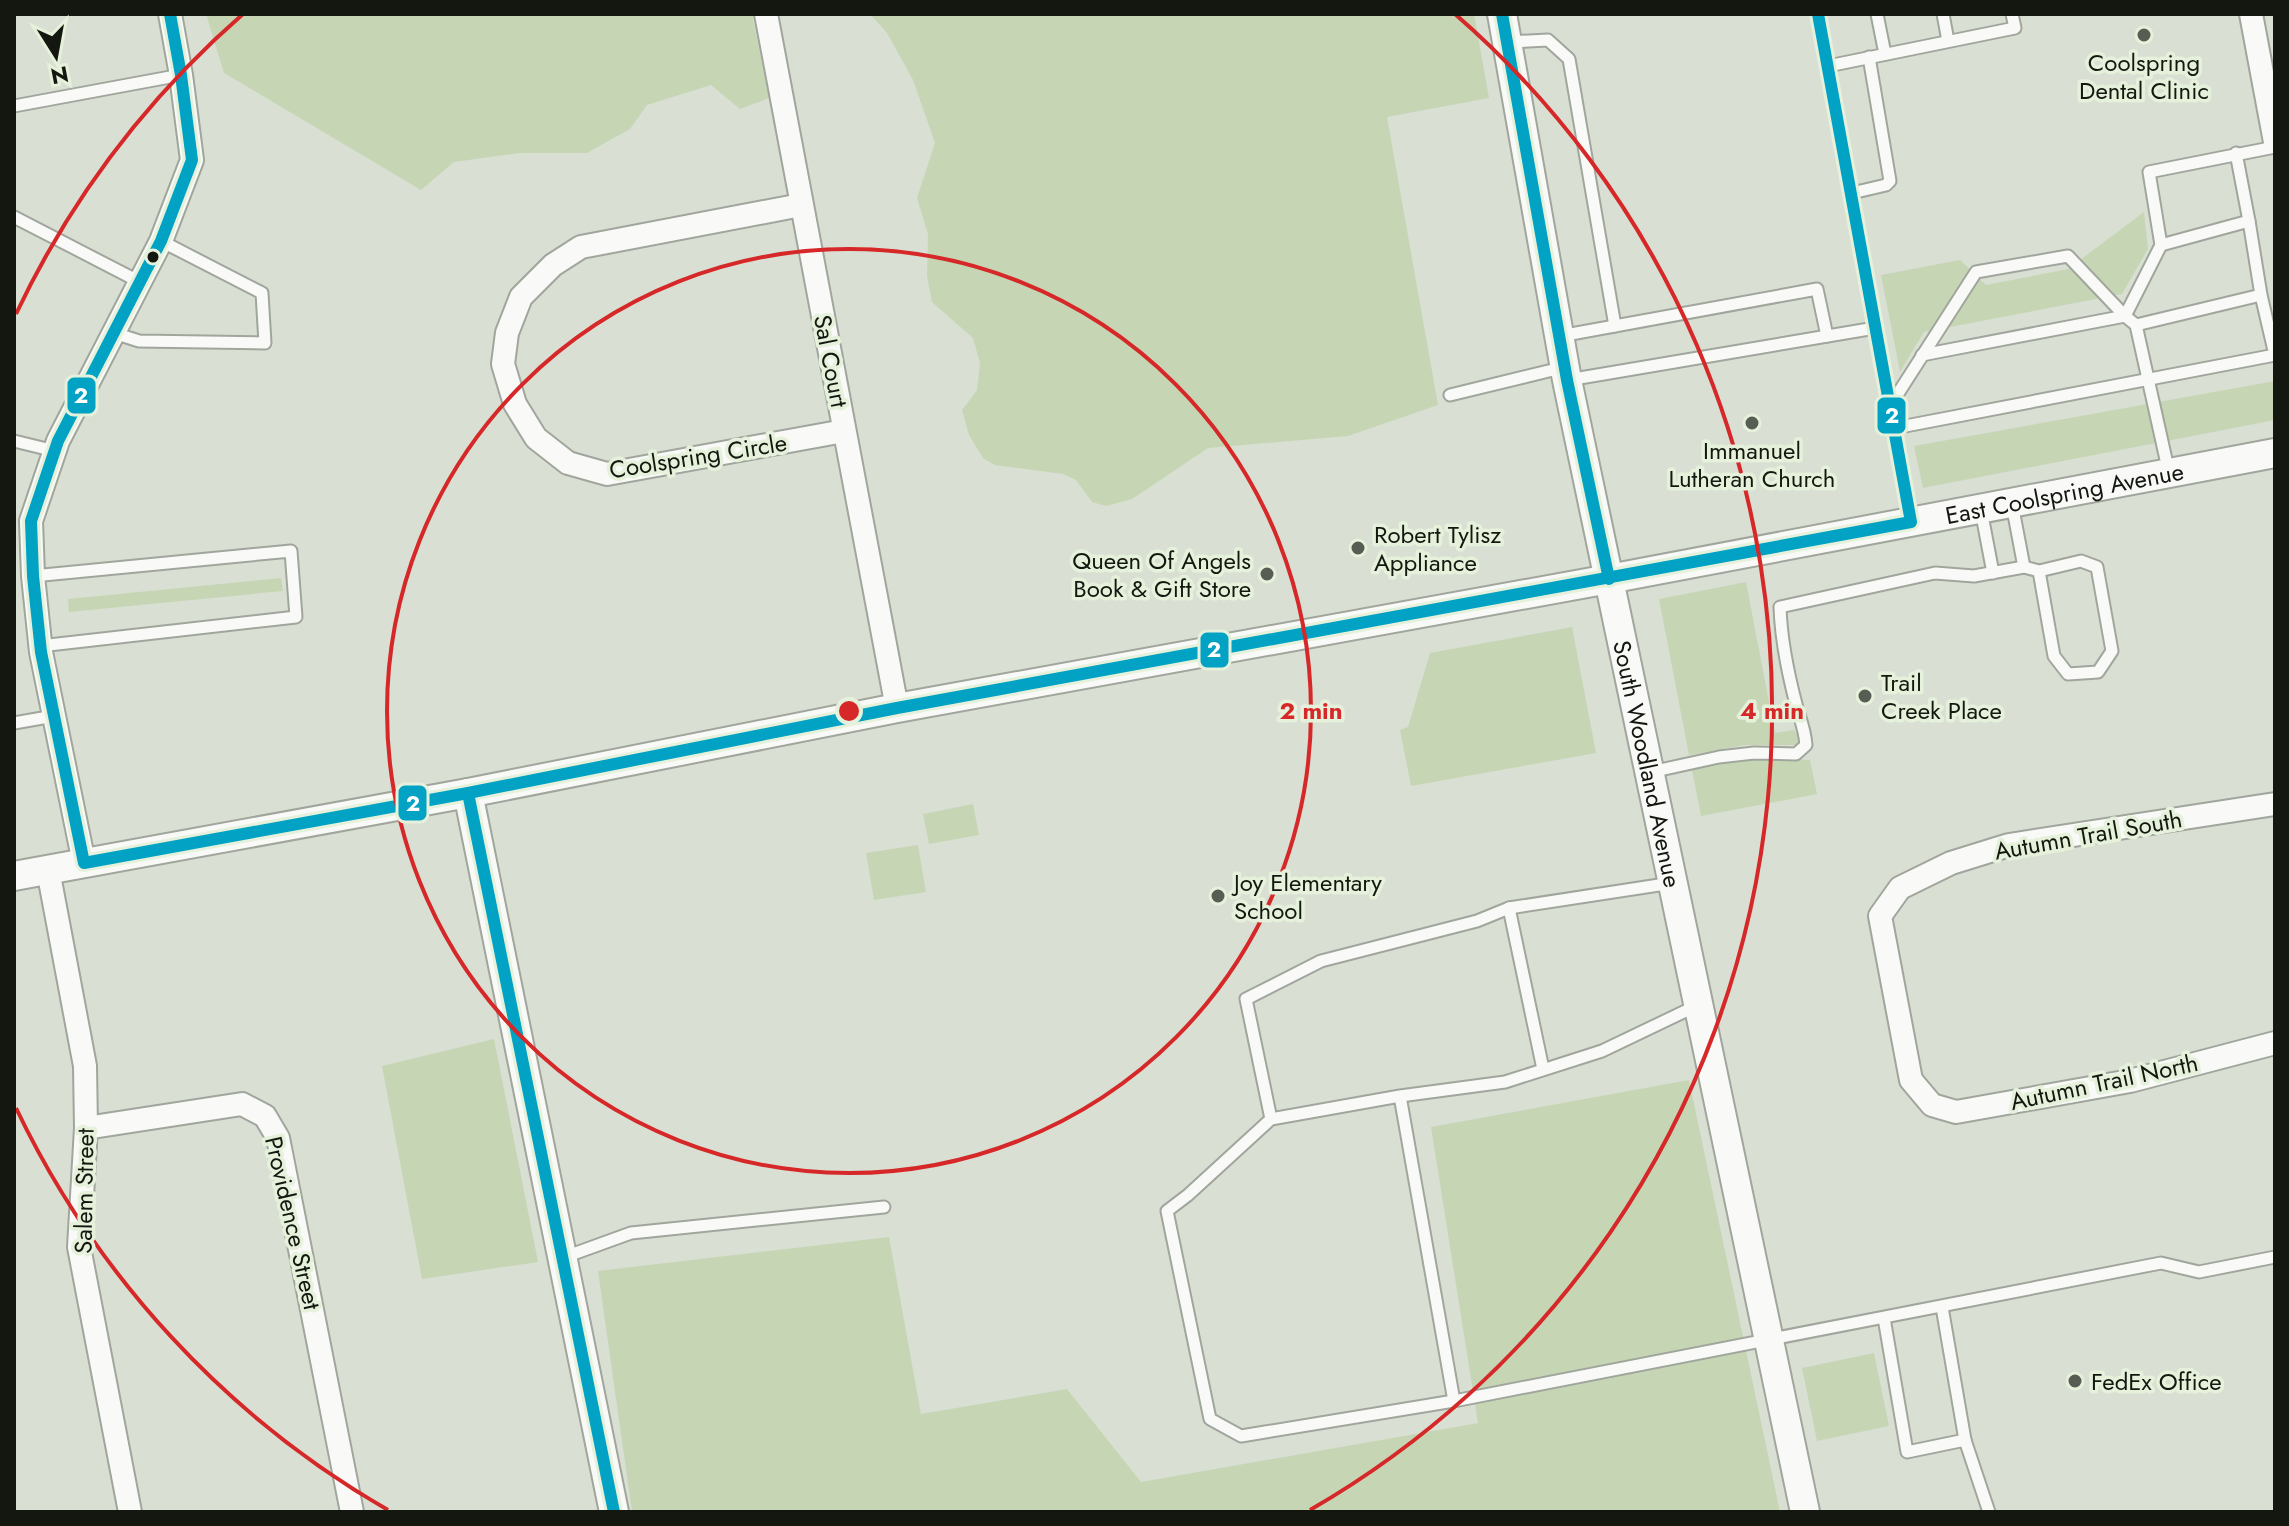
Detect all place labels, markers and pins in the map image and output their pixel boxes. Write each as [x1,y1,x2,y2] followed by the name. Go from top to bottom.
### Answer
[2135,26,2153,44] marker: Coolspring Dental Clinic
[2079,45,2209,108] place label: Coolspring Dental Clinic
[145,249,161,265] unlabelled marker
[1743,414,1761,432] marker: Immanuel Lutheran Church
[1669,433,1835,496] place label: Immanuel Lutheran Church
[1374,517,1501,580] place label: Robert Tylisz Appliance
[1349,539,1367,557] marker: Robert Tylisz Appliance
[1072,543,1251,606] place label: Queen Of Angels Book & Gift Store
[1258,565,1276,583] marker: Queen Of Angels Book & Gift Store
[1881,665,2002,728] place label: Trail Creek Place
[1856,687,1874,705] marker: Trail Creek Place
[835,697,863,725] centre of rings
[1231,865,1382,928] place label: Joy Elementary School
[1209,887,1227,905] marker: Joy Elementary School
[2091,1364,2222,1399] place label: FedEx Office
[2066,1372,2084,1390] marker: FedEx Office

